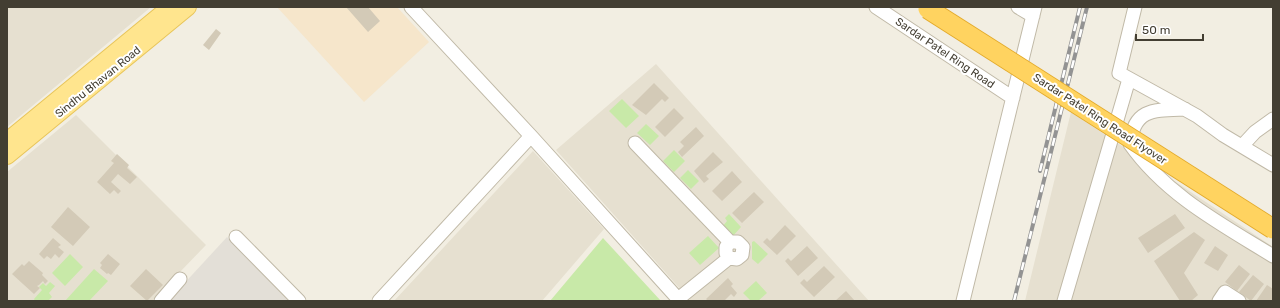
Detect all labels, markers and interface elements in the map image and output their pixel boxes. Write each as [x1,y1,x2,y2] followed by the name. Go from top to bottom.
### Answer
[893,15,997,91] street label: Sardar Patel Ring Road
[1136,16,1203,42] scale bar
[1142,23,1170,37] text: 50 m
[53,44,143,120] street label: Sindhu Bhavan Road
[1031,71,1170,168] street label: Sardar Patel Ring Road Flyover

